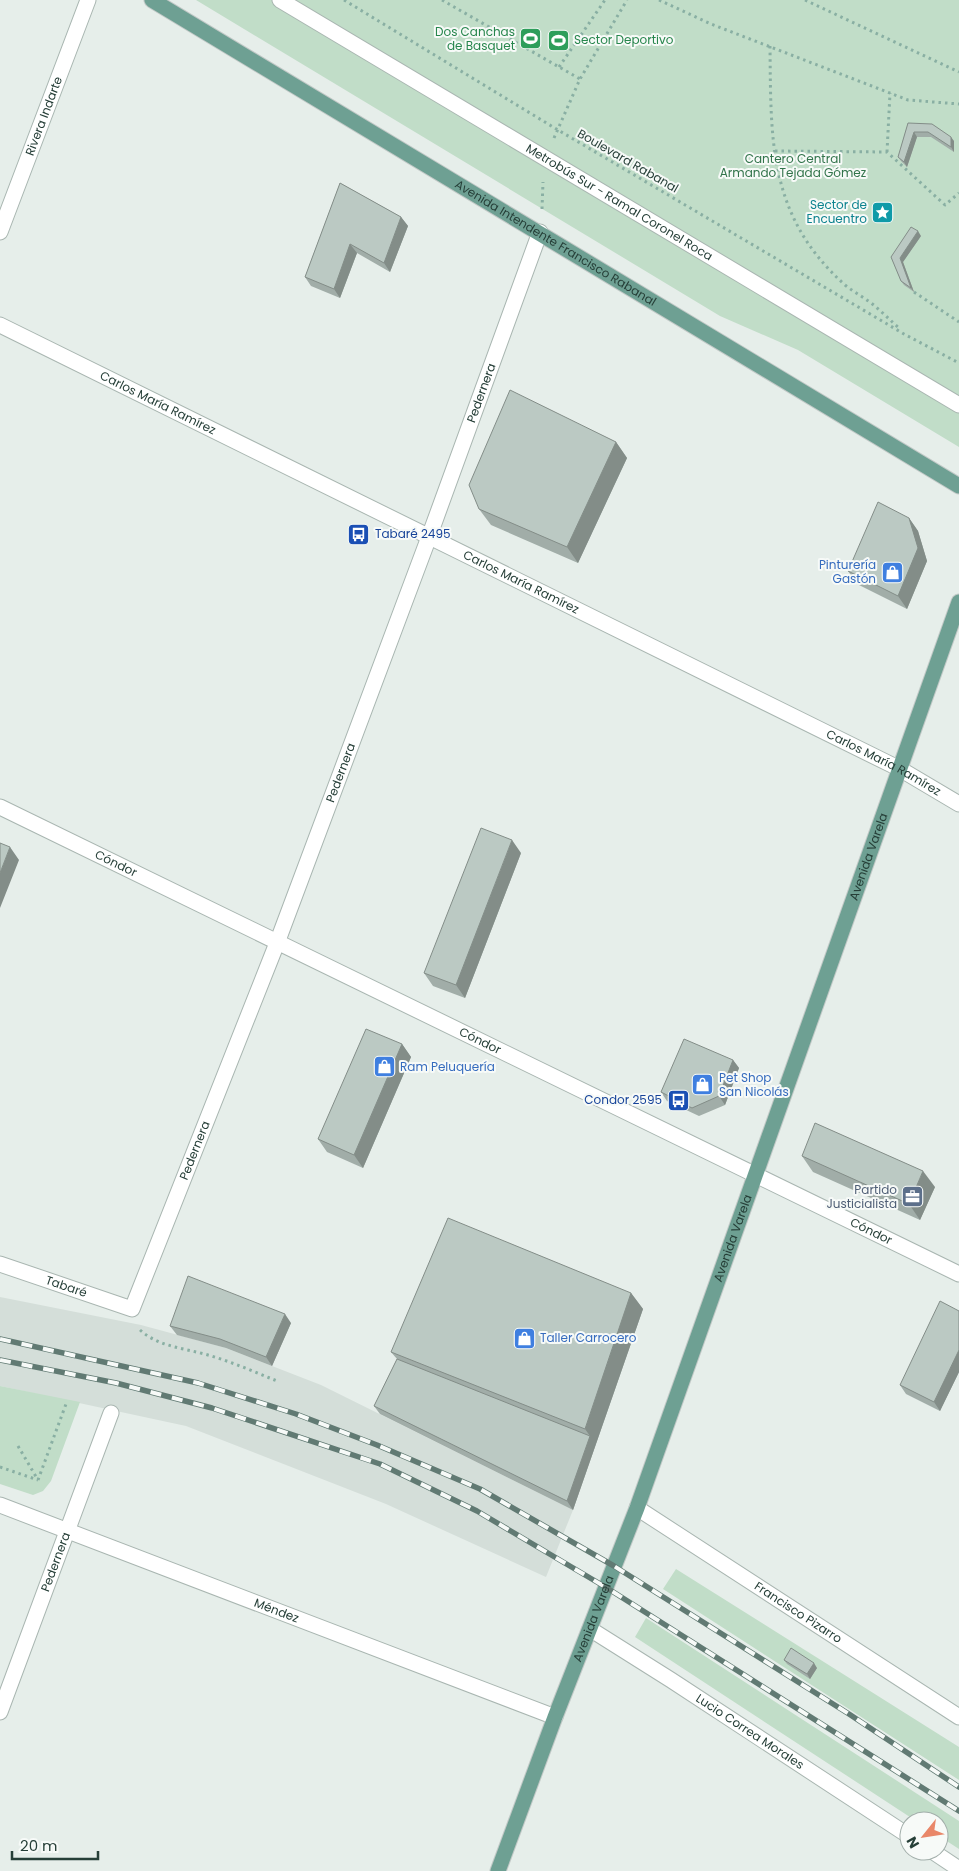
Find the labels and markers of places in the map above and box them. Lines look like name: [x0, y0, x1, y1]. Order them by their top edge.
place label: Dos Canchas de Basquet: [435, 23, 515, 54]
sports icon: Dos Canchas de Basquet: [519, 27, 543, 51]
sports icon: Sector Deportivo: [546, 28, 570, 52]
place label: Sector Deportivo: [574, 31, 674, 48]
place label: Sector de Encuentro: [807, 196, 867, 227]
place icon: Sector de Encuentro: [871, 200, 895, 224]
bus stop icon: Tabaré 2495: [347, 522, 371, 546]
place label: Tabaré 2495: [375, 525, 451, 542]
place label: Pinturería Gastón: [819, 556, 876, 587]
shop icon: Pinturería Gastón: [880, 560, 904, 584]
shop icon: Ram Peluquería: [372, 1055, 396, 1079]
place label: Ram Peluquería: [400, 1058, 495, 1075]
place label: Pet Shop San Nicolás: [719, 1069, 789, 1100]
shop icon: Pet Shop San Nicolás: [691, 1073, 715, 1097]
bus stop icon: Condor 2595: [666, 1088, 690, 1112]
place label: Condor 2595: [584, 1091, 662, 1108]
place label: Partido Justicialista: [826, 1181, 897, 1212]
office icon: Partido Justicialista: [901, 1185, 925, 1209]
shop icon: Taller Carrocero: [512, 1326, 536, 1350]
place label: Taller Carrocero: [540, 1329, 637, 1346]

